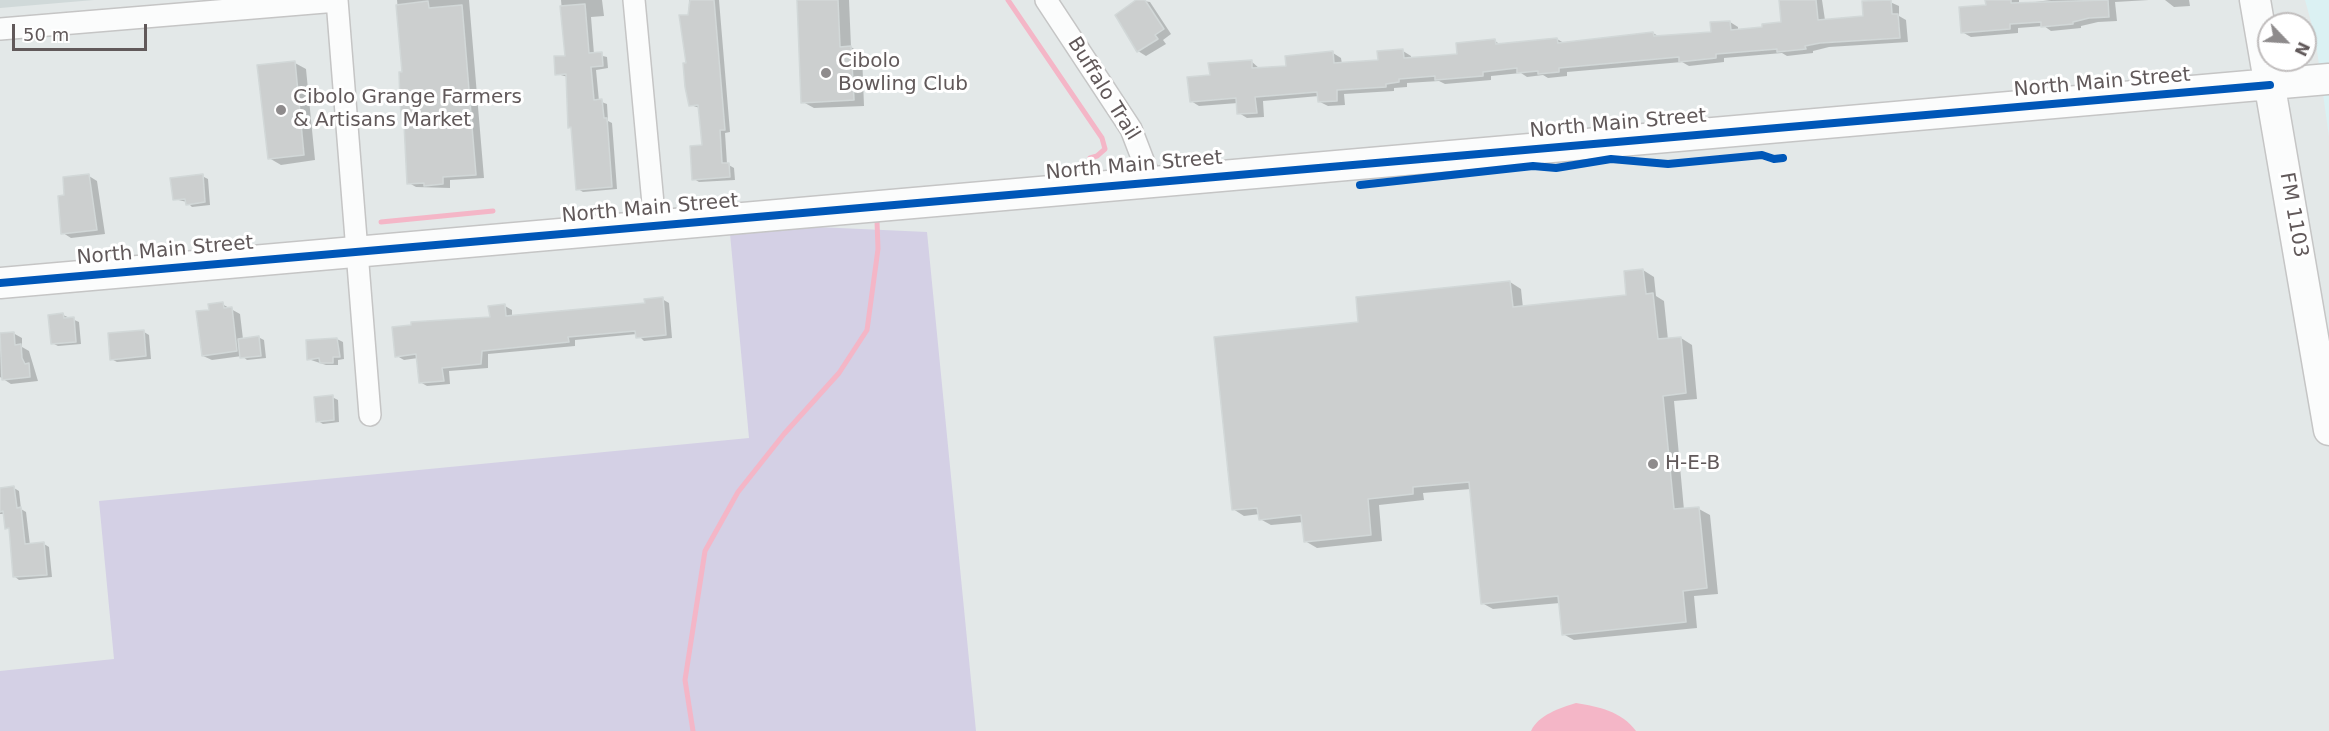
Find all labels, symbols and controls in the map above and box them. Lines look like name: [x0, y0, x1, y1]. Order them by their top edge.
scale bar: [15, 12, 150, 50]
north arrow: [2257, 12, 2317, 72]
text: 50 m: [23, 24, 69, 45]
street label: Buffalo Trail: [1062, 33, 1144, 145]
text: N: [2291, 39, 2313, 59]
place label: Cibolo Bowling Club: [838, 50, 968, 97]
street label: North Main Street: [2013, 63, 2191, 103]
marker: Cibolo Bowling Club: [819, 66, 833, 80]
place label: Cibolo Grange Farmers & Artisans Market: [293, 86, 522, 133]
marker: Cibolo Grange Farmers & Artisans Market: [274, 103, 288, 117]
street label: North Main Street: [1529, 104, 1707, 144]
street label: North Main Street: [1045, 146, 1223, 186]
street label: FM 1103: [2274, 171, 2312, 259]
street label: North Main Street: [561, 189, 739, 229]
street label: North Main Street: [76, 231, 254, 271]
place label: H-E-B: [1665, 452, 1720, 476]
marker: H-E-B: [1646, 457, 1660, 471]

